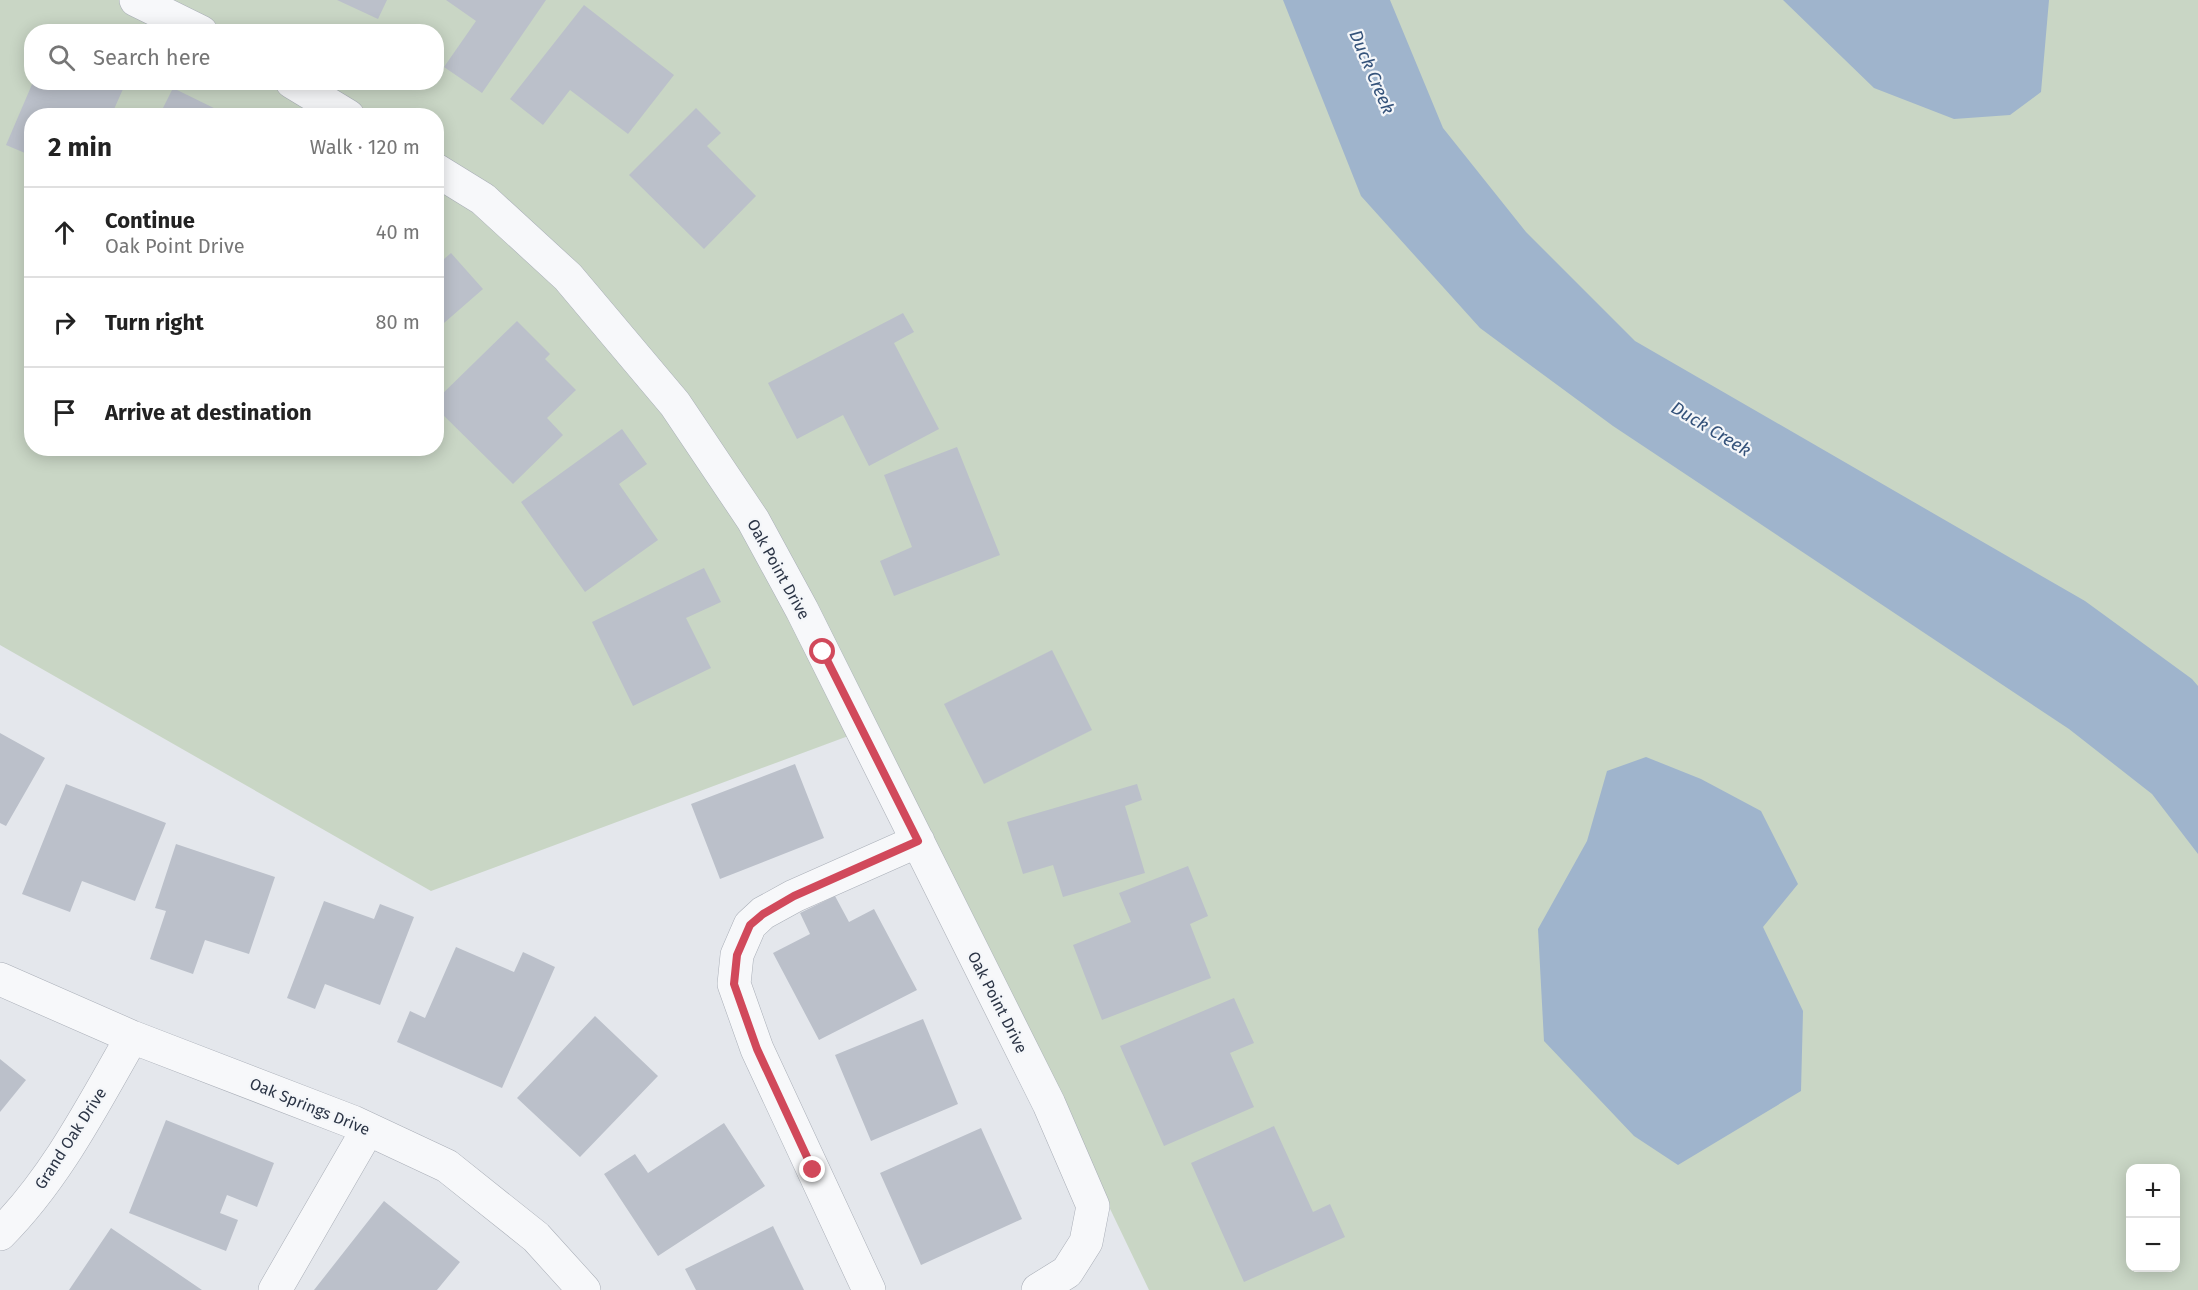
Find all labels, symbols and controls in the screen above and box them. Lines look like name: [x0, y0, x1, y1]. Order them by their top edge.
search box: [24, 24, 444, 90]
water label: Duck Creek: [1344, 27, 1400, 118]
icon: search: [45, 41, 78, 74]
text: Search here: [93, 44, 211, 71]
text: 2 min: [48, 132, 112, 163]
text: Walk · 120 m: [310, 135, 420, 159]
text: Continue: [105, 207, 195, 234]
icon: ahead: [48, 216, 81, 249]
text: 40 m: [376, 220, 420, 244]
text: Oak Point Drive: [105, 234, 245, 258]
icon: right: [48, 306, 81, 339]
text: Turn right: [105, 309, 204, 336]
text: 80 m: [375, 310, 420, 334]
icon: arrive: [48, 396, 81, 429]
water label: Duck Creek: [1667, 397, 1755, 461]
text: Arrive at destination: [105, 399, 312, 426]
street label: Oak Point Drive: [743, 516, 814, 623]
route start: [809, 638, 835, 664]
street label: Oak Point Drive: [964, 948, 1031, 1056]
street label: Oak Springs Drive: [247, 1074, 373, 1139]
street label: Grand Oak Drive: [31, 1084, 110, 1193]
route end: [799, 1156, 825, 1182]
map controls: [2126, 1164, 2180, 1272]
button: +: [2126, 1164, 2180, 1218]
button: −: [2126, 1218, 2180, 1272]

